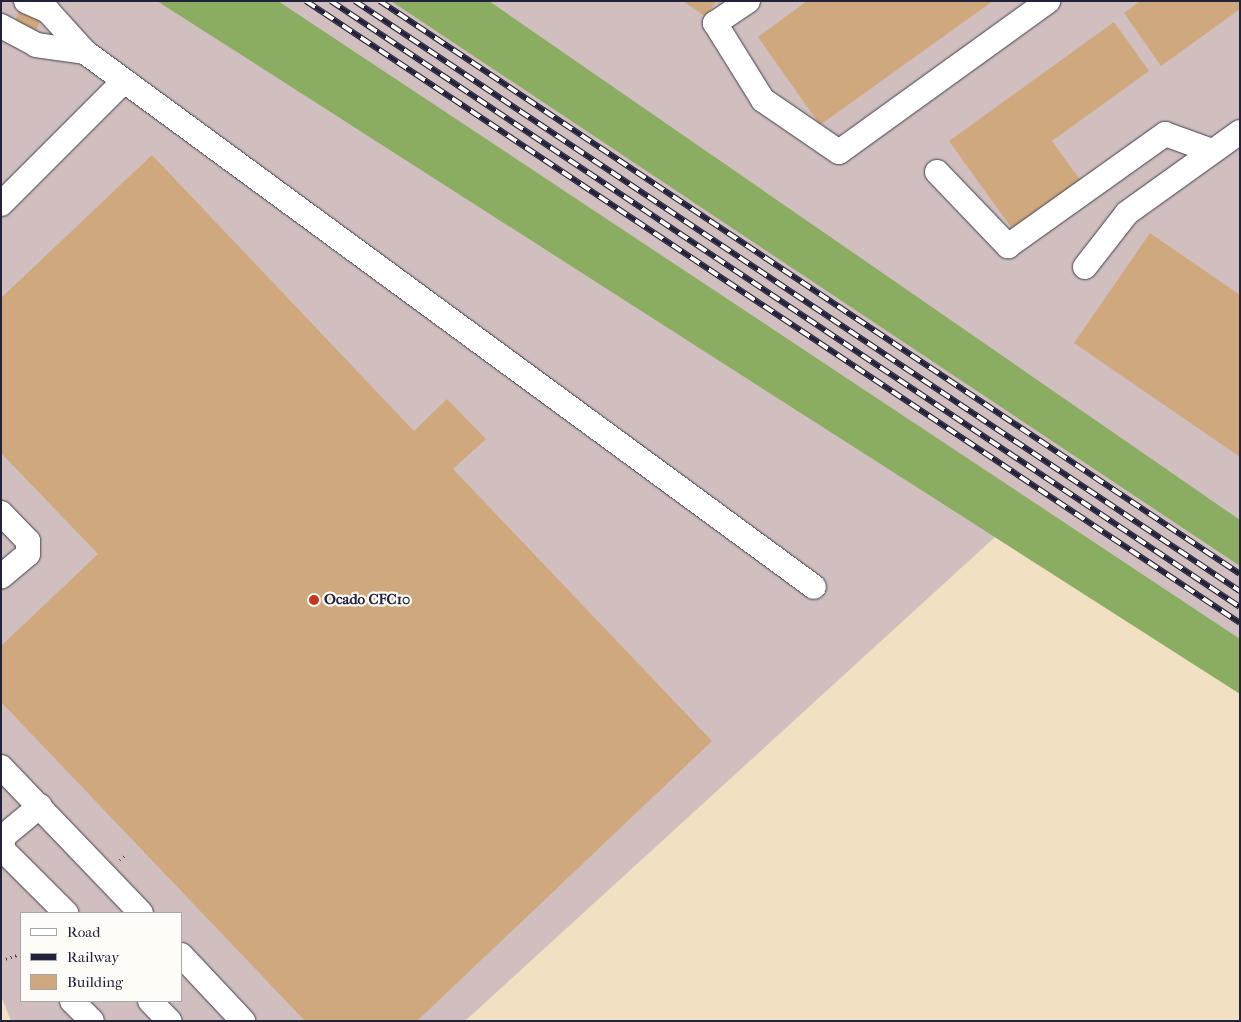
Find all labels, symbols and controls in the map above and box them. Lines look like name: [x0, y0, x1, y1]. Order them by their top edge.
place label: Ocado CFC10: [324, 591, 410, 609]
marker: Ocado CFC10: [308, 594, 320, 606]
legend: [20, 912, 182, 1002]
text: Road: [67, 923, 100, 941]
text: Railway: [67, 948, 119, 966]
text: Building: [67, 973, 123, 991]

